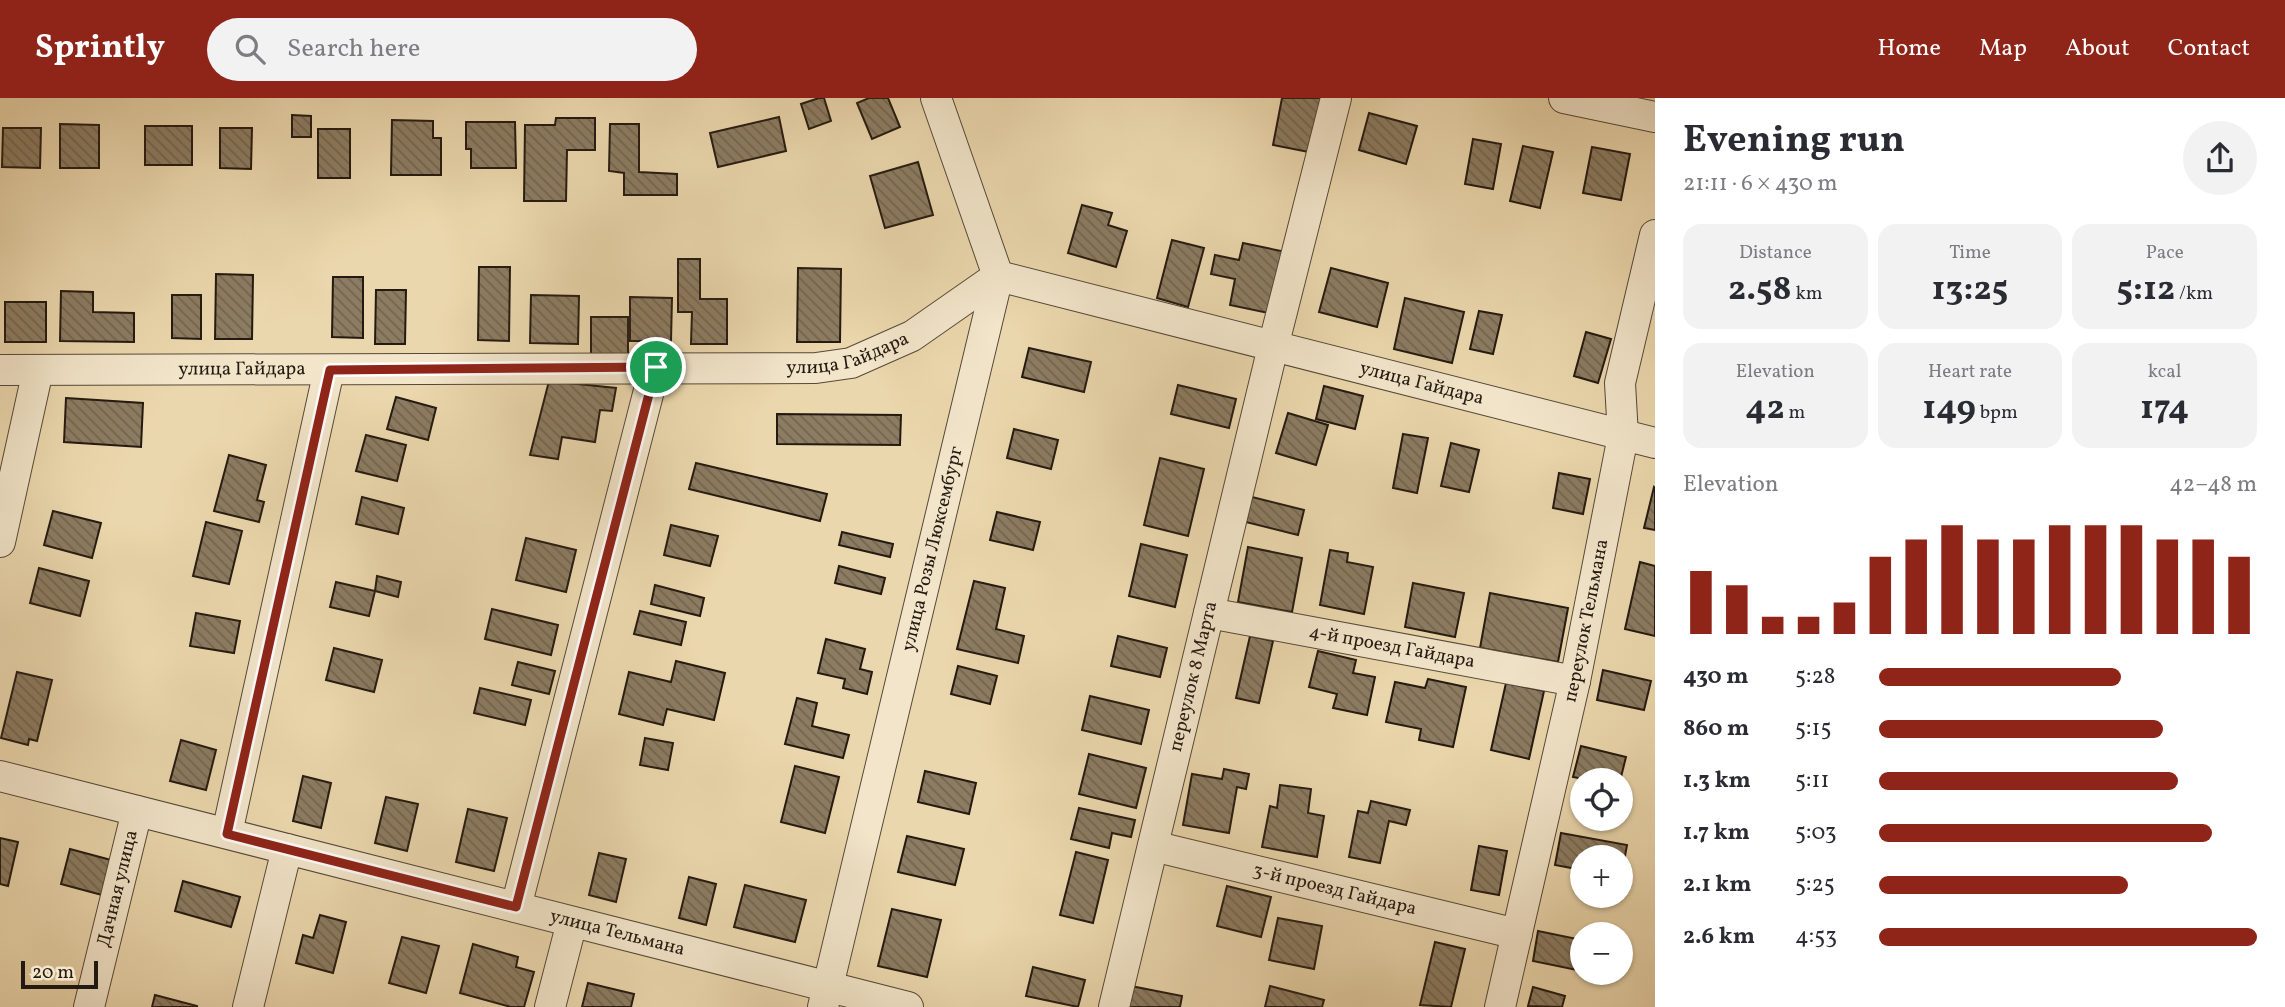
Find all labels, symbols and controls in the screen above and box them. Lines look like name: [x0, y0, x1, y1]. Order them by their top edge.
search box: [207, 18, 697, 81]
text: Sprintly: [35, 26, 165, 72]
icon: search: [231, 30, 269, 68]
text: Search here: [287, 31, 420, 67]
text: Home: [1877, 32, 1941, 66]
text: Map: [1979, 32, 2027, 66]
text: About: [2065, 32, 2130, 66]
text: Contact: [2168, 32, 2250, 66]
text: Evening run: [1683, 115, 1905, 168]
button: share: [2183, 121, 2257, 195]
text: 21:11 · 6 × 430 m: [1683, 168, 1838, 200]
text: Distance: [1739, 240, 1812, 266]
text: Time: [1949, 240, 1991, 266]
text: Pace: [2146, 240, 2184, 266]
text: 2.58: [1728, 266, 1792, 314]
text: 13:25: [1932, 266, 2008, 314]
text: 5:12: [2116, 266, 2175, 314]
text: km: [1792, 281, 1823, 307]
text: /km: [2175, 281, 2213, 307]
street label: улица Гайдара: [786, 326, 913, 381]
pin: [626, 337, 686, 397]
icon: arrive: [637, 348, 675, 386]
street label: улица Гайдара: [1357, 355, 1487, 412]
street label: улица Гайдара: [178, 356, 306, 383]
text: Elevation: [1736, 359, 1815, 385]
text: Heart rate: [1928, 359, 2012, 385]
text: kcal: [2148, 359, 2182, 385]
text: 42: [1745, 385, 1785, 433]
text: 149: [1922, 385, 1976, 433]
text: 174: [2140, 385, 2189, 433]
text: m: [1785, 400, 1805, 426]
text: bpm: [1976, 400, 2018, 426]
street label: улица Розы Люксембург: [896, 443, 970, 654]
text: Elevation: [1683, 469, 1779, 501]
text: 42–48 m: [2169, 469, 2257, 501]
street label: переулок Тельмана: [1558, 537, 1616, 705]
street label: переулок 8 Марта: [1163, 599, 1224, 754]
street label: 4-й проезд Гайдара: [1307, 619, 1477, 675]
text: 430 m: [1683, 661, 1749, 693]
text: 5:28: [1795, 661, 1836, 693]
text: 860 m: [1683, 713, 1749, 745]
text: 5:15: [1795, 713, 1831, 745]
text: 1.3 km: [1683, 765, 1751, 797]
text: 5:11: [1795, 765, 1829, 797]
map controls: [1570, 768, 1633, 985]
button: locate: [1570, 768, 1633, 831]
text: 1.7 km: [1683, 817, 1750, 849]
text: 5:03: [1795, 817, 1837, 849]
street label: Дачная улица: [91, 827, 145, 950]
button: +: [1570, 845, 1633, 908]
street label: 3-й проезд Гайдара: [1250, 858, 1419, 922]
text: 2.1 km: [1683, 869, 1752, 901]
text: 5:25: [1795, 869, 1835, 901]
street label: улица Тельмана: [547, 903, 688, 963]
text: 2.6 km: [1683, 921, 1755, 953]
text: 4:53: [1795, 921, 1837, 953]
button: −: [1570, 922, 1633, 985]
scale bar: [21, 958, 98, 990]
text: 20 m: [32, 960, 74, 986]

